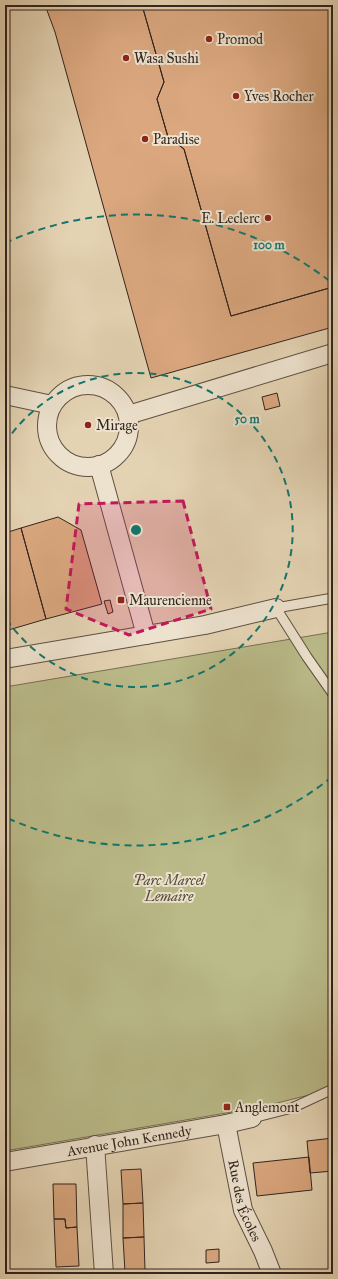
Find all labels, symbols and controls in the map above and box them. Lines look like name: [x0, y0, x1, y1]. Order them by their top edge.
place label: Promod: [217, 31, 263, 48]
marker: Promod: [204, 34, 214, 44]
place label: Wasa Sushi: [134, 50, 199, 67]
marker: Wasa Sushi: [121, 53, 131, 63]
place label: Yves Rocher: [244, 88, 315, 105]
marker: Yves Rocher: [231, 91, 241, 101]
place label: Paradise: [153, 131, 200, 148]
marker: Paradise: [140, 134, 150, 144]
place label: E. Leclerc: [201, 210, 260, 227]
marker: E. Leclerc: [263, 213, 273, 223]
text: 100 m: [253, 238, 286, 252]
text: 50 m: [234, 412, 261, 426]
place label: Mirage: [96, 417, 138, 434]
marker: Mirage: [83, 420, 93, 430]
centre of rings: [129, 523, 143, 537]
place label: Maurencienne: [129, 592, 212, 609]
marker: Maurencienne: [116, 595, 126, 605]
park label: Parc Marcel Lemaire: [133, 872, 206, 905]
place label: Anglemont: [234, 1099, 299, 1116]
marker: Anglemont: [222, 1102, 232, 1112]
street label: Avenue John Kennedy: [65, 1122, 193, 1160]
street label: Rue des Écoles: [225, 1158, 265, 1244]

